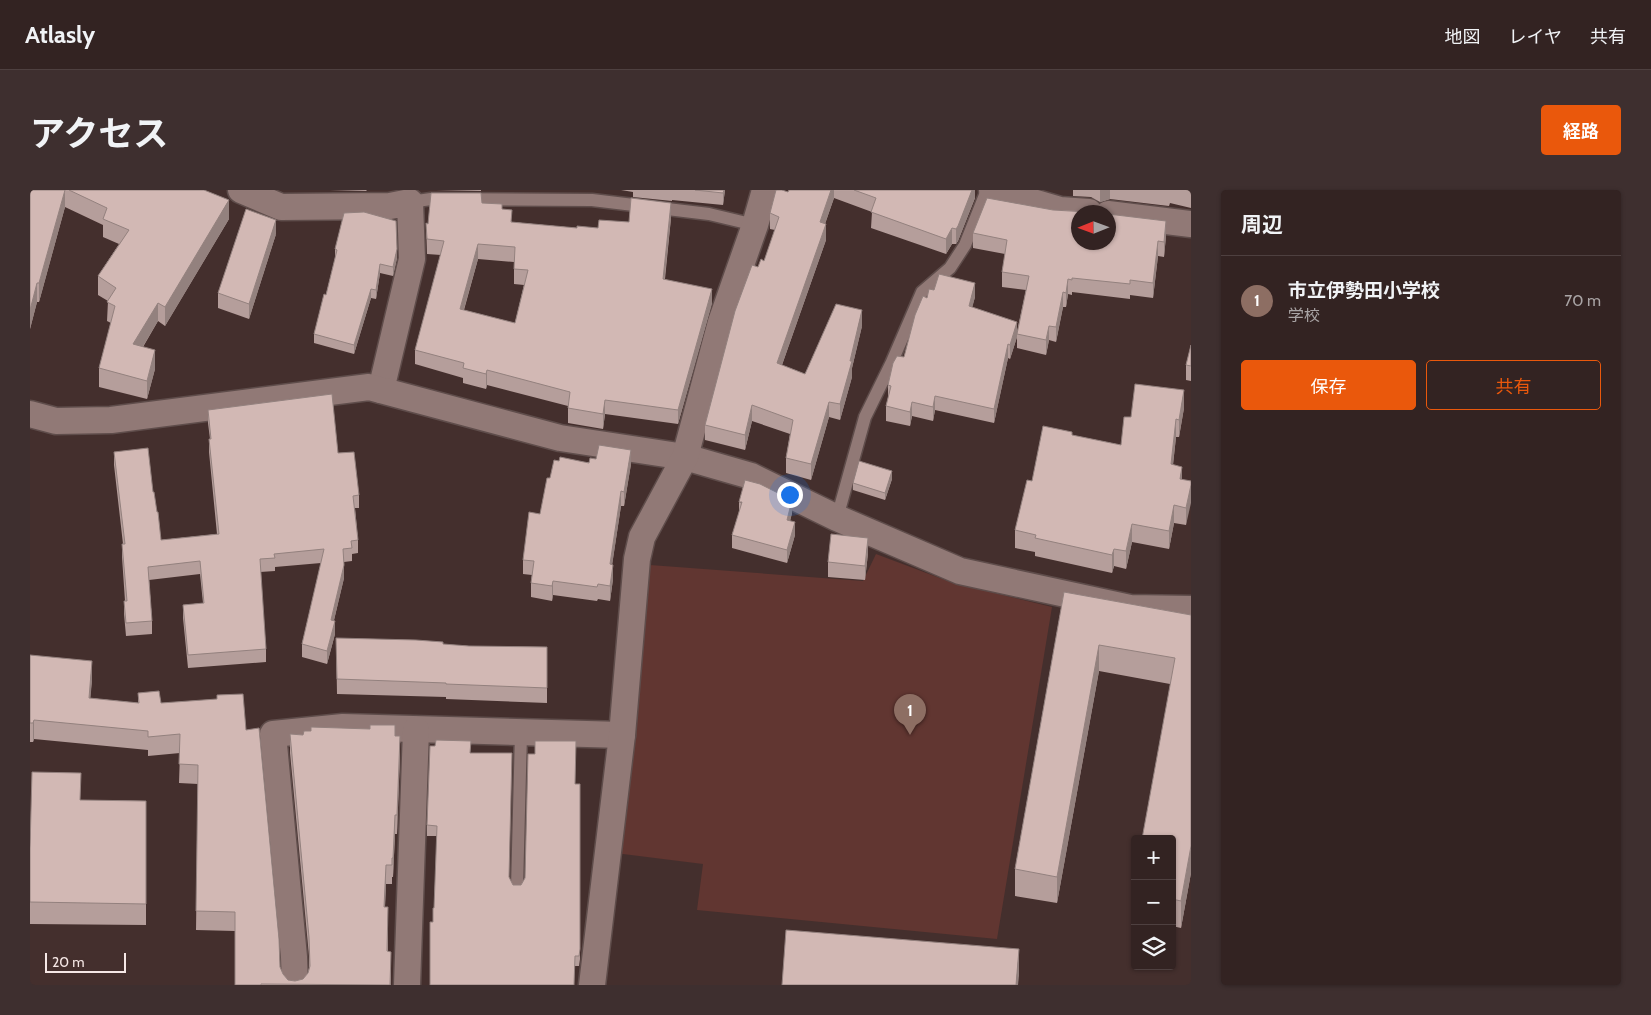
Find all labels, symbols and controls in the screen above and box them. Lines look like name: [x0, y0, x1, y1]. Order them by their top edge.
text: Atlasly: [25, 20, 95, 49]
text: 地図: [1445, 26, 1481, 48]
text: レイヤ: [1509, 26, 1562, 48]
text: 共有: [1590, 26, 1626, 48]
button: 経路: [1541, 105, 1621, 155]
text: アクセス: [30, 112, 168, 155]
north arrow: [1071, 205, 1116, 250]
text: 周辺: [1241, 212, 1283, 237]
text: 市立伊勢田小学校: [1288, 279, 1440, 302]
text: 1: [1254, 291, 1260, 310]
text: 70 m: [1564, 291, 1601, 310]
text: 学校: [1288, 306, 1320, 325]
button: 保存: [1241, 360, 1416, 410]
button: 共有: [1426, 360, 1601, 410]
your location: [777, 482, 803, 508]
pin: 1: [894, 694, 926, 735]
map controls: [1131, 835, 1176, 970]
button: +: [1131, 835, 1176, 880]
button: −: [1131, 880, 1176, 925]
button: layers: [1131, 925, 1176, 970]
scale bar: [45, 950, 126, 973]
text: 20 m: [52, 953, 85, 971]

